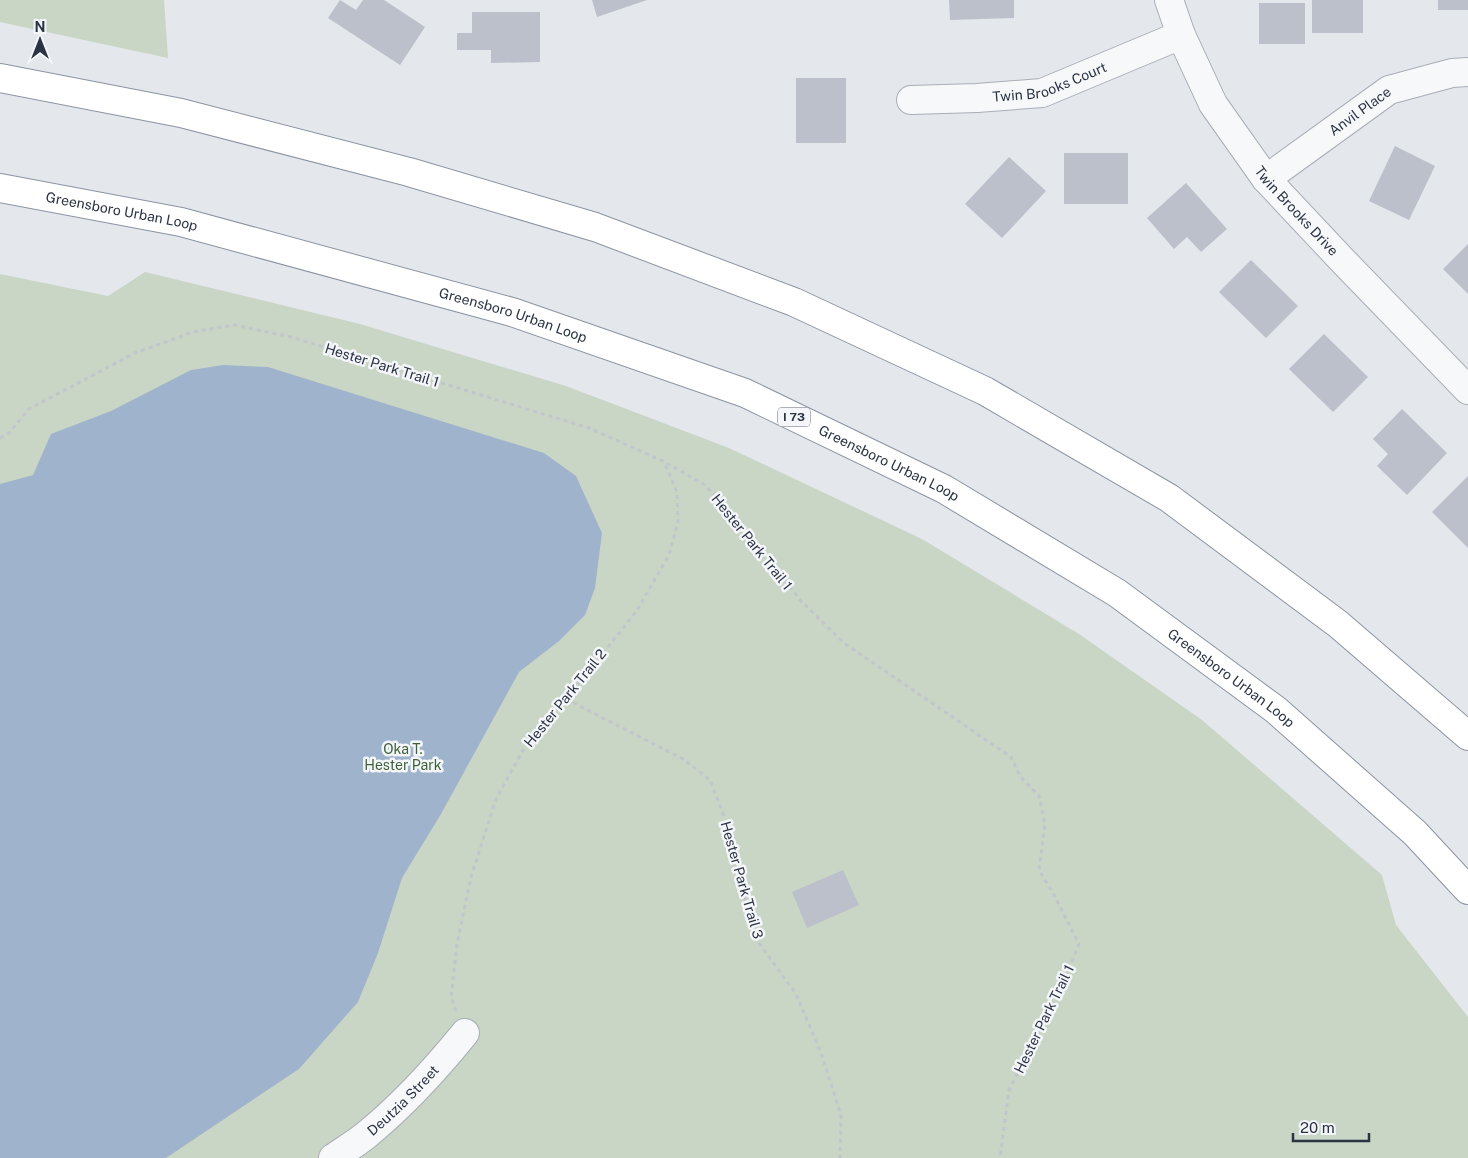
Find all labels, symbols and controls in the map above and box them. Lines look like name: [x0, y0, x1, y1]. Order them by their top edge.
north arrow: [15, 15, 65, 65]
text: N: [35, 19, 45, 35]
street label: Twin Brooks Court: [992, 59, 1109, 105]
street label: Anvil Place: [1326, 83, 1394, 139]
street label: Twin Brooks Drive: [1251, 163, 1342, 259]
street label: Greensboro Urban Loop: [45, 189, 199, 234]
street label: Greensboro Urban Loop: [437, 285, 589, 345]
street label: Hester Park Trail 1: [323, 340, 441, 390]
road number: I 73: [778, 408, 810, 427]
street label: Greensboro Urban Loop: [816, 422, 962, 504]
street label: Hester Park Trail 1: [709, 491, 795, 593]
street label: Greensboro Urban Loop: [1165, 625, 1298, 731]
street label: Hester Park Trail 2: [521, 646, 609, 750]
park label: Oka T. Hester Park: [364, 741, 442, 773]
street label: Hester Park Trail 3: [718, 819, 766, 941]
street label: Hester Park Trail 1: [1011, 962, 1077, 1076]
street label: Deutzia Street: [364, 1062, 442, 1139]
scale bar: [1293, 1110, 1369, 1142]
text: 20 m: [1300, 1119, 1335, 1136]

